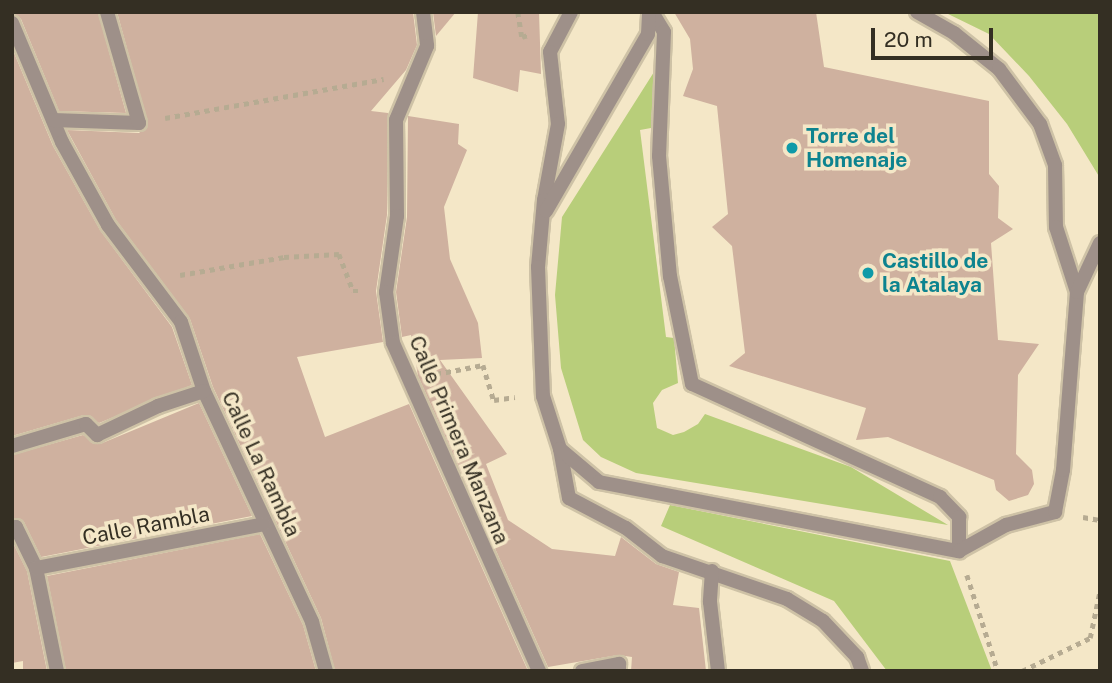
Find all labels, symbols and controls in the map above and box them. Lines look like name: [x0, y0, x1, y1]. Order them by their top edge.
scale bar: [874, 14, 996, 58]
text: 20 m: [884, 27, 933, 52]
place label: Torre del Homenaje: [806, 123, 907, 173]
marker: Torre del Homenaje: [784, 140, 800, 156]
place label: Castillo de la Atalaya: [882, 248, 989, 298]
marker: Castillo de la Atalaya: [860, 265, 876, 281]
street label: Calle Primera Manzana: [404, 332, 514, 548]
street label: Calle La Rambla: [216, 387, 306, 541]
street label: Calle Rambla: [80, 501, 212, 551]

